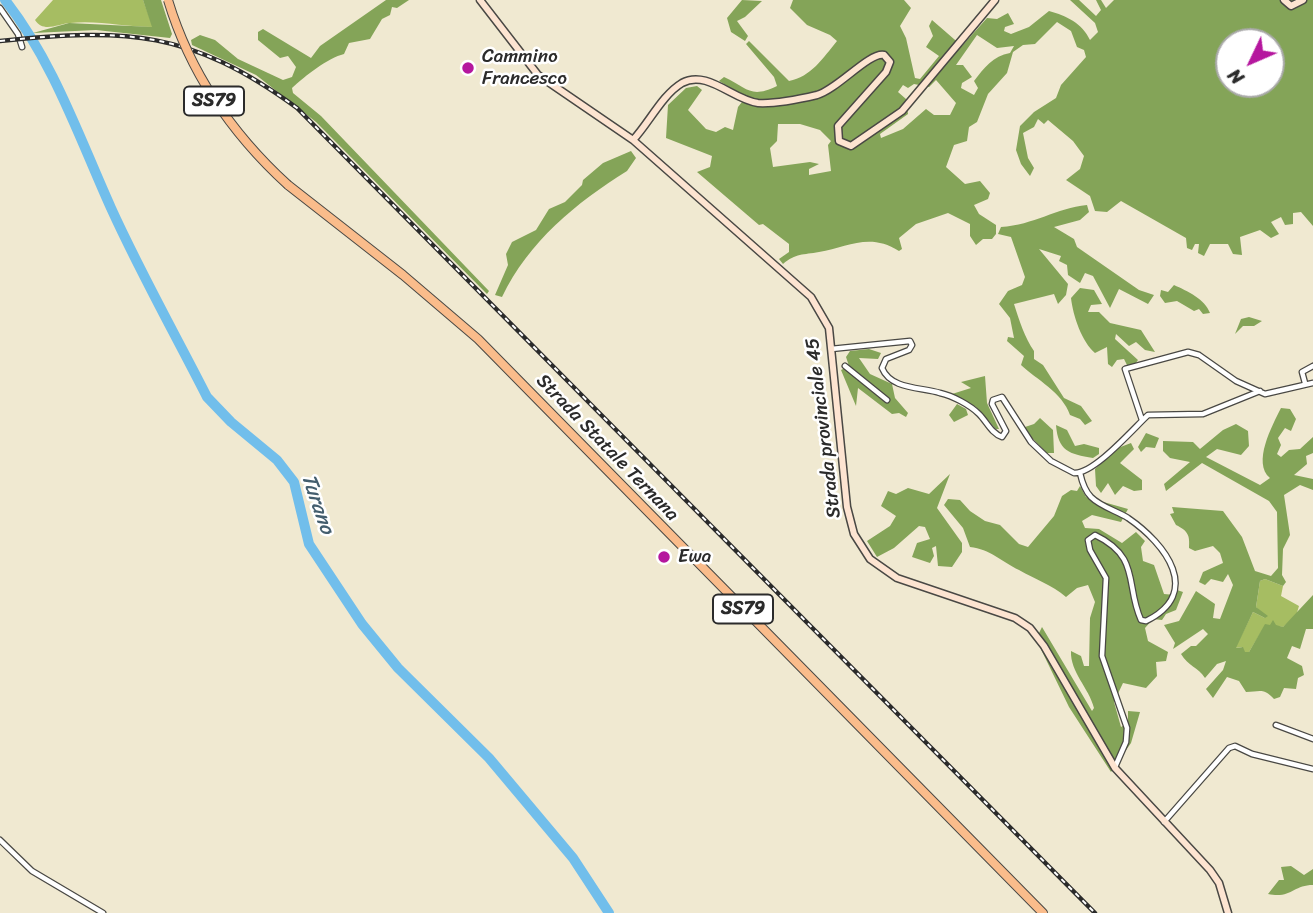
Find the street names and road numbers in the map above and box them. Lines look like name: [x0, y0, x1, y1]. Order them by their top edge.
road number: SS79: [184, 86, 244, 116]
street label: Strada provinciale 45: [802, 336, 846, 520]
street label: Strada Statale Ternana: [531, 370, 683, 526]
road number: SS79: [713, 594, 773, 624]

